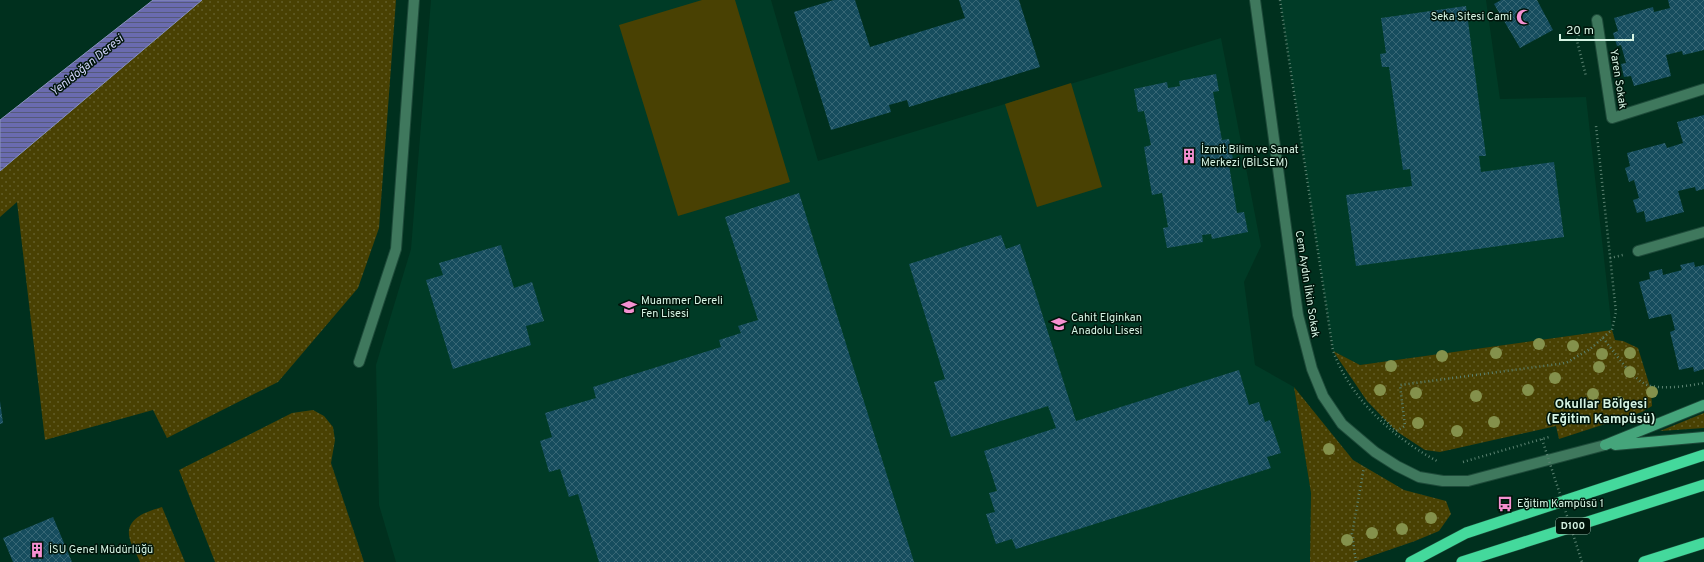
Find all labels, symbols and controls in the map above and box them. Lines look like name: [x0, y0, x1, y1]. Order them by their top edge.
mosque icon: Seka Sitesi Cami: [1515, 8, 1533, 26]
place label: Seka Sitesi Cami: [1431, 10, 1512, 24]
scale bar: [1560, 16, 1633, 42]
text: 20 m: [1566, 23, 1594, 39]
water label: Yenidoğan Deresi: [47, 31, 128, 100]
street label: Yaren Sokak: [1606, 48, 1630, 110]
place label: İzmit Bilim ve Sanat Merkezi (BİLSEM): [1201, 142, 1299, 170]
building icon: İzmit Bilim ve Sanat Merkezi (BİLSEM): [1180, 147, 1198, 165]
street label: Cem Aydın İlkin Sokak: [1292, 229, 1323, 339]
place label: Muammer Dereli Fen Lisesi: [641, 294, 723, 321]
school or university icon: Muammer Dereli Fen Lisesi: [620, 298, 638, 316]
place label: Cahit Elginkan Anadolu Lisesi: [1071, 311, 1142, 338]
school or university icon: Cahit Elginkan Anadolu Lisesi: [1050, 315, 1068, 333]
district label: Okullar Bölgesi (Eğitim Kampüsü): [1547, 397, 1655, 428]
bus stop icon: Eğitim Kampüsü 1: [1496, 495, 1514, 513]
place label: Eğitim Kampüsü 1: [1517, 497, 1604, 511]
road number: D100: [1556, 518, 1590, 534]
building icon: İSU Genel Müdürlüğü: [28, 541, 46, 559]
place label: İSU Genel Müdürlüğü: [49, 542, 153, 557]

